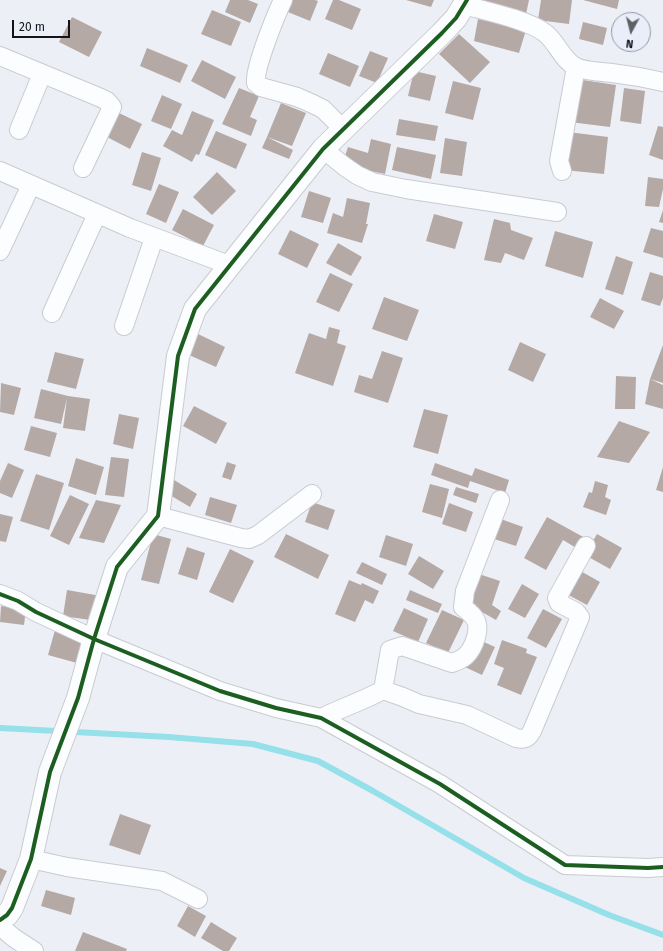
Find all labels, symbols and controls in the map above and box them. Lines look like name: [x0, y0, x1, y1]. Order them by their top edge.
scale bar: [14, 12, 72, 38]
north arrow: [611, 12, 651, 52]
text: 20 m: [19, 20, 45, 34]
text: N: [625, 37, 634, 50]

